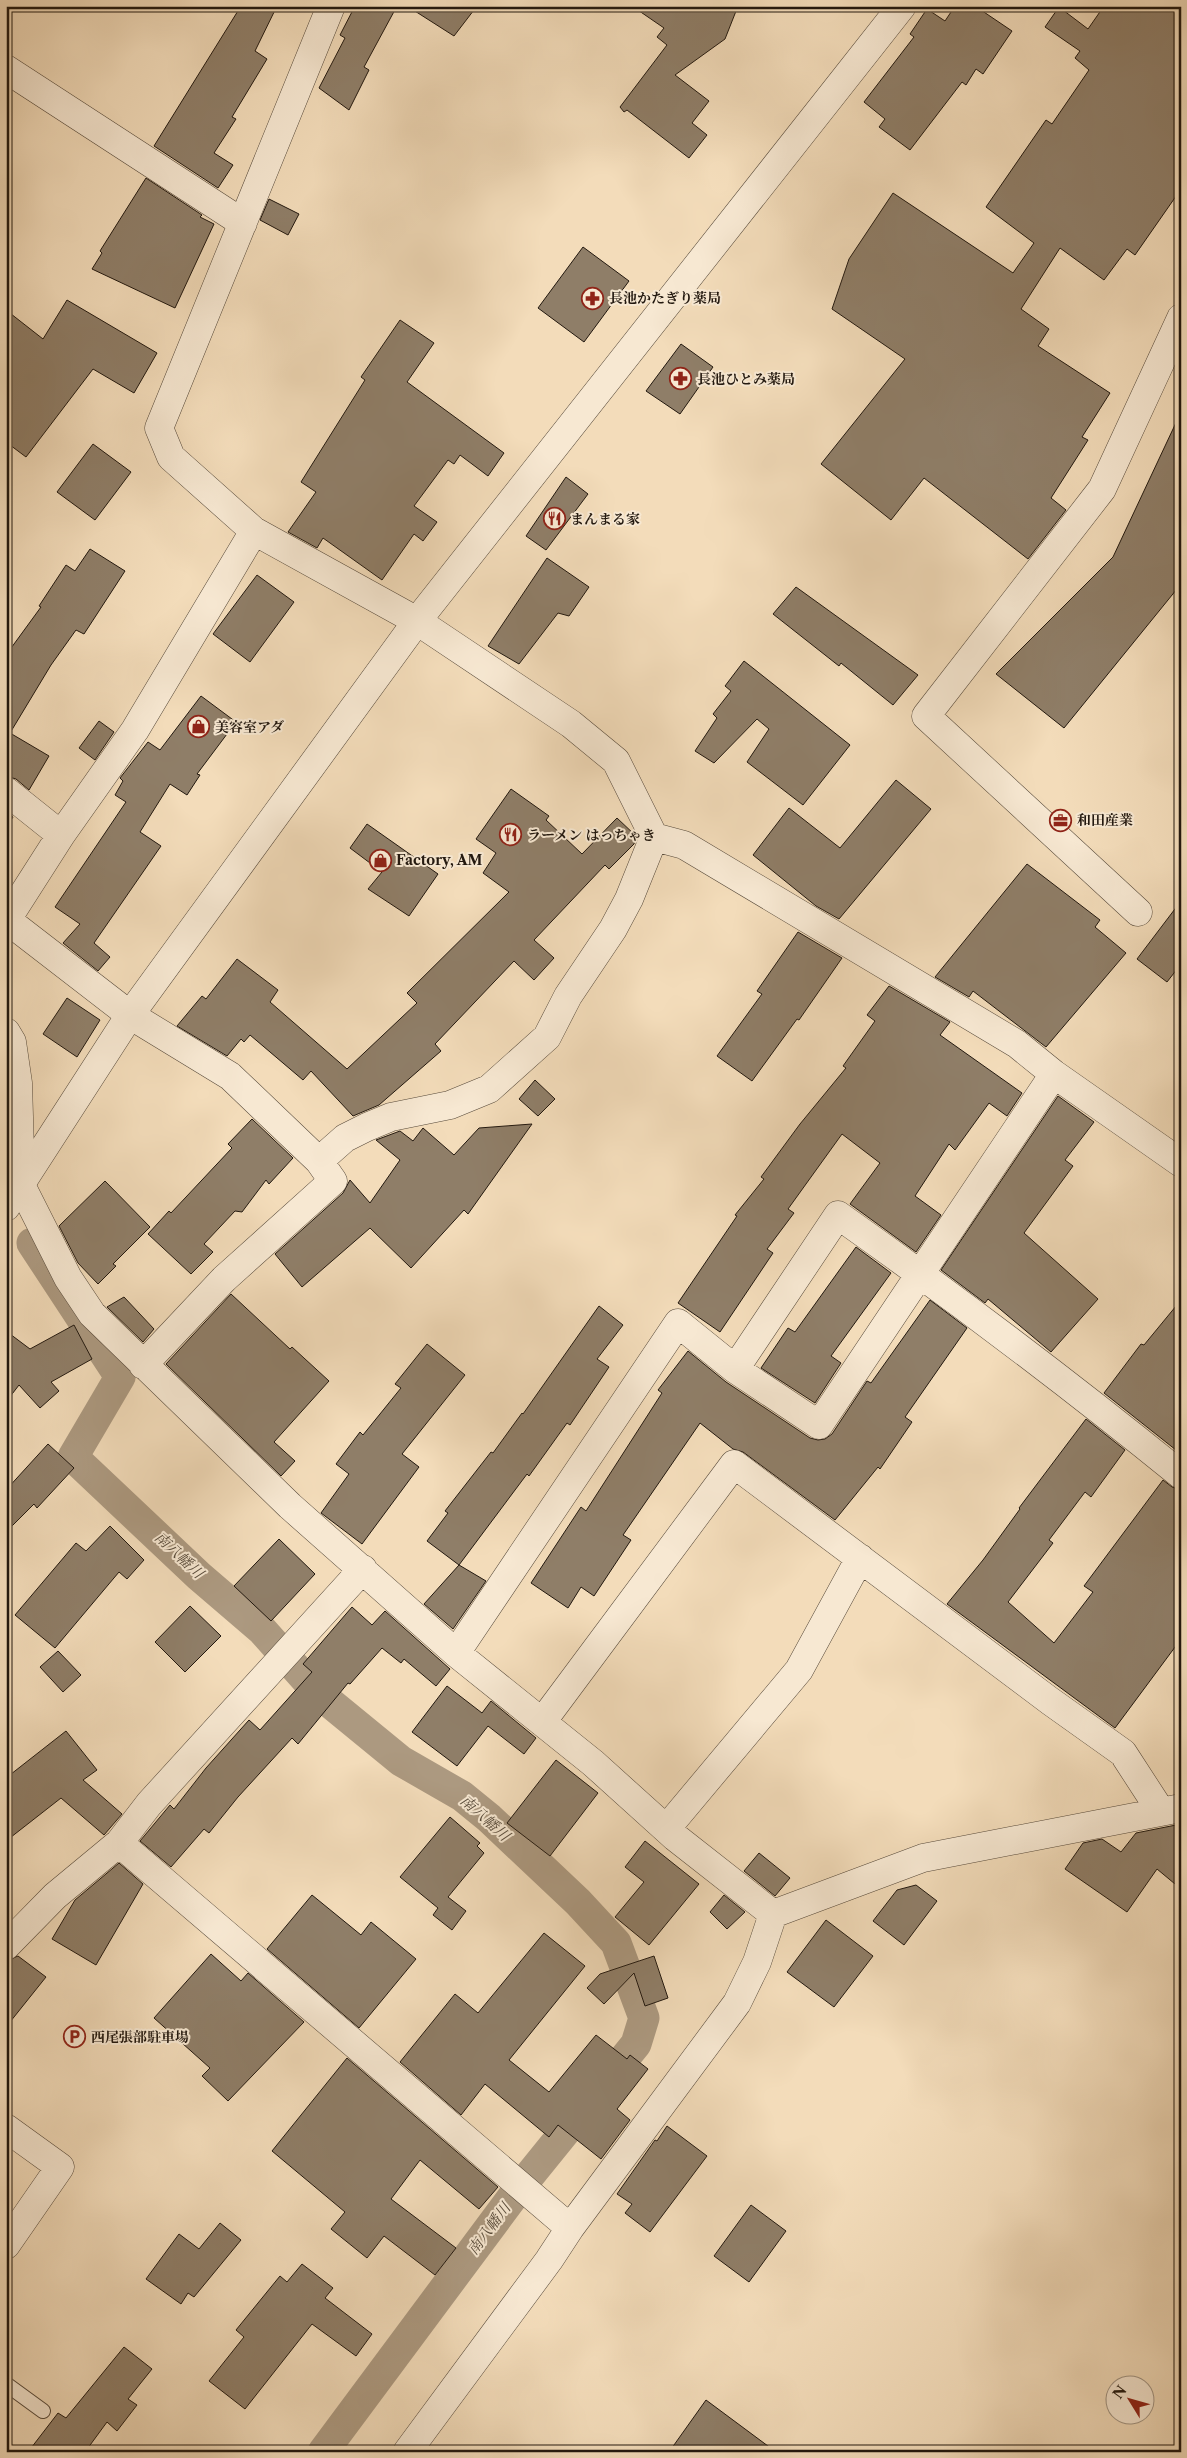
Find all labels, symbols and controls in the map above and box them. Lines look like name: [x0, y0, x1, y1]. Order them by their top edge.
pharmacy icon: 長池かたぎり薬局: [581, 286, 605, 310]
place label: 長池かたぎり薬局: [609, 289, 721, 307]
pharmacy icon: 長池ひとみ薬局: [669, 367, 693, 391]
place label: 長池ひとみ薬局: [697, 370, 795, 388]
restaurant icon: まんまる家: [542, 507, 566, 531]
place label: まんまる家: [570, 510, 640, 528]
shop icon: 美容室アダ: [187, 715, 211, 739]
place label: 美容室アダ: [215, 718, 284, 736]
office icon: 和田産業: [1049, 808, 1073, 832]
place label: 和田産業: [1077, 811, 1133, 829]
restaurant icon: ラーメン はっちゃき: [499, 823, 523, 847]
place label: ラーメン はっちゃき: [527, 826, 656, 844]
shop icon: Factory, AM: [368, 848, 392, 872]
place label: Factory, AM: [396, 851, 483, 869]
water label: 南八幡川: [151, 1527, 209, 1583]
water label: 南八幡川: [457, 1790, 515, 1846]
parking icon: 西尾張部駐車場: [63, 2025, 87, 2049]
place label: 西尾張部駐車場: [91, 2028, 189, 2046]
water label: 南八幡川: [463, 2197, 515, 2258]
north arrow: [1104, 2376, 1154, 2426]
text: N: [1109, 2382, 1130, 2402]

